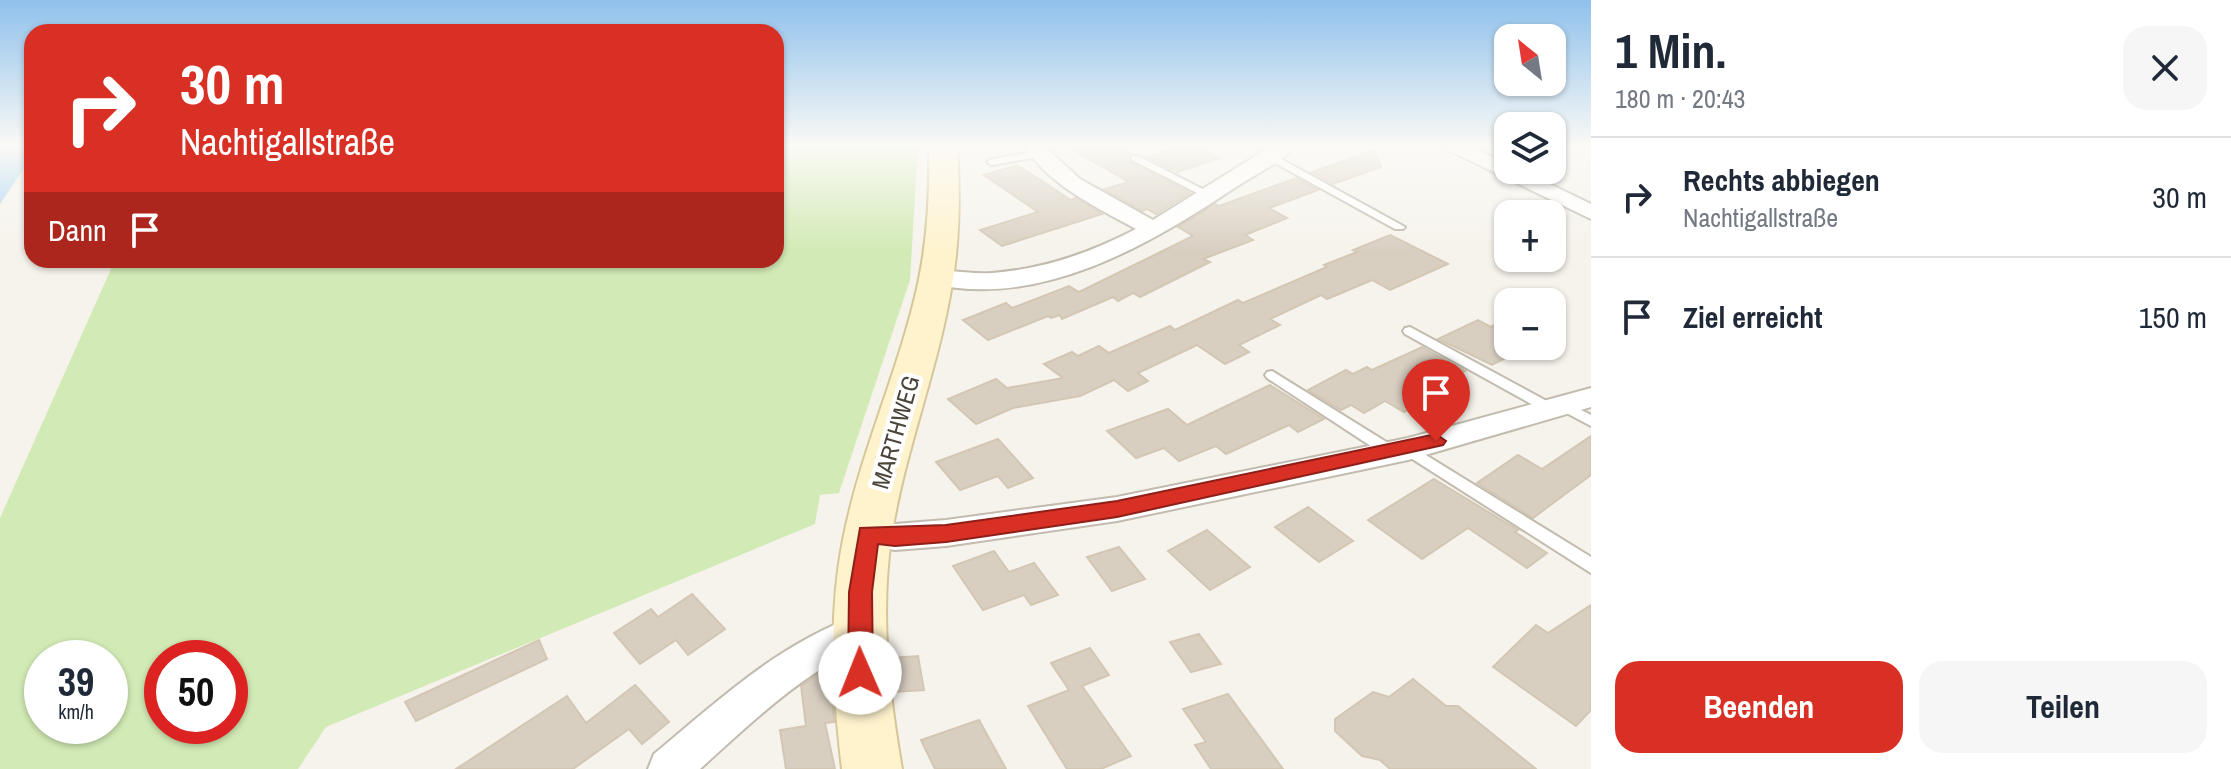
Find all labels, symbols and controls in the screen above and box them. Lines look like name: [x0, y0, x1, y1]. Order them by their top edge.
text: 1 Min.: [1615, 18, 1727, 83]
north arrow: [1494, 24, 1566, 96]
map controls: [1494, 24, 1566, 360]
button: close: [2123, 26, 2207, 110]
text: 30 m: [180, 46, 285, 121]
icon: right: [48, 56, 152, 160]
text: 180 m · 20:43: [1615, 81, 1745, 116]
button: layers: [1494, 112, 1566, 184]
text: Nachtigallstraße: [180, 118, 395, 166]
text: Rechts abbiegen: [1683, 160, 1880, 200]
icon: right: [1615, 175, 1659, 219]
text: 30 m: [2152, 177, 2207, 217]
button: +: [1494, 200, 1566, 272]
text: Nachtigallstraße: [1683, 200, 1838, 235]
icon: arrive: [123, 208, 167, 252]
text: Dann: [48, 210, 107, 250]
button: −: [1494, 288, 1566, 360]
icon: arrive: [1615, 295, 1659, 339]
text: Ziel erreicht: [1683, 297, 1822, 337]
text: 150 m: [2139, 297, 2207, 337]
pin: [1402, 359, 1470, 441]
icon: arrive: [1414, 371, 1458, 415]
street label: MARTHWEG: [864, 372, 926, 492]
position arrow: [818, 631, 902, 715]
speed limit sign: 50: [144, 640, 248, 744]
text: 39: [58, 655, 94, 708]
button: Beenden: [1615, 661, 1903, 753]
button: Teilen: [1919, 661, 2207, 753]
text: km/h: [58, 698, 94, 725]

